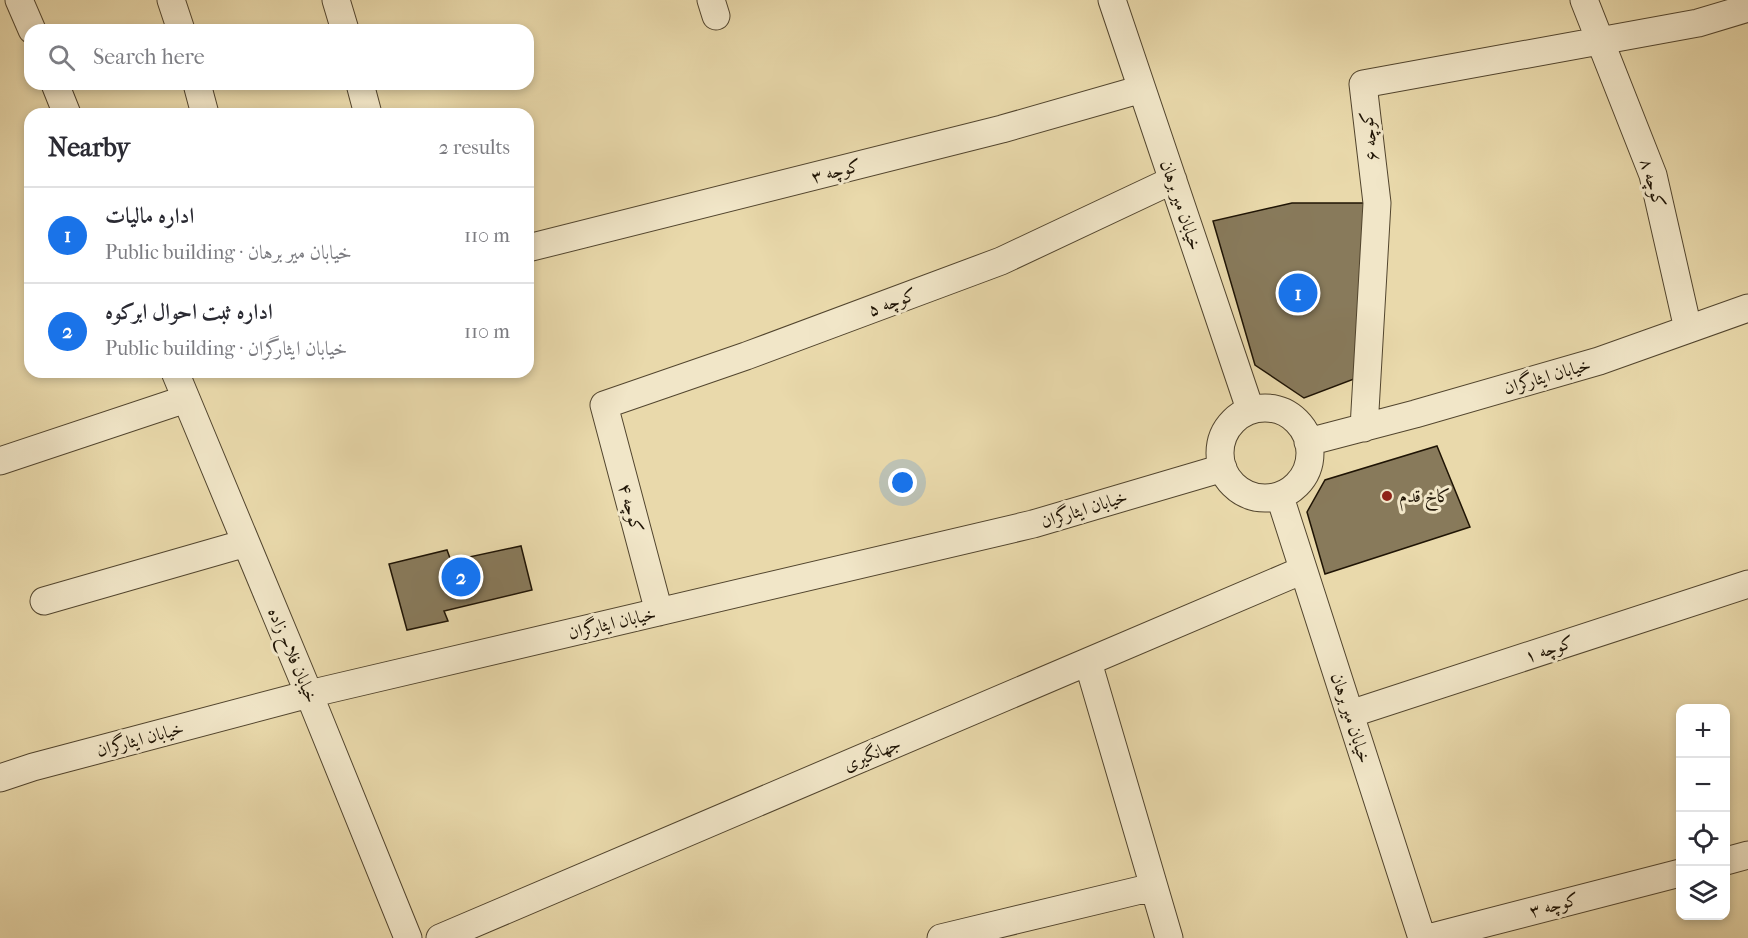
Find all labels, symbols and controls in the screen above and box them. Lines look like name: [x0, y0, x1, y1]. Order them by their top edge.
search box: [24, 24, 534, 90]
icon: search: [45, 41, 78, 74]
text: Search here: [93, 44, 205, 70]
street label: کوچه ۶: [1356, 110, 1385, 162]
text: Nearby: [48, 132, 130, 163]
text: 2 results: [439, 136, 510, 159]
street label: کوچه ۳: [809, 155, 864, 190]
street label: کوچه ۸: [1634, 156, 1670, 211]
street label: خیابان میر برهان: [1155, 157, 1206, 253]
text: اداره مالیات: [105, 203, 194, 229]
text: 1: [64, 224, 71, 247]
text: 110 m: [464, 224, 510, 247]
text: Public building · خیابان میر برهان: [105, 241, 352, 264]
pin: 1: [1278, 270, 1318, 316]
street label: کوچه ۵: [865, 284, 920, 323]
text: اداره ثبت احوال ابرکوه: [105, 299, 273, 325]
text: 2: [62, 320, 73, 343]
text: 110 m: [464, 320, 510, 343]
text: Public building · خیابان ایثارگران: [105, 337, 347, 360]
street label: خیابان ایثارگران: [1501, 352, 1593, 400]
your location: [888, 468, 917, 497]
street label: کوچه ۴: [612, 481, 647, 536]
street label: خیابان ایثارگران: [1038, 484, 1130, 534]
place label: کاخ قدم: [1399, 486, 1451, 512]
marker: کاخ قدم: [1380, 489, 1394, 503]
pin: 2: [442, 554, 480, 600]
street label: خیابان ایثارگران: [566, 601, 658, 645]
street label: خیابان فلاح زاده: [258, 604, 322, 708]
street label: کوچه ۱: [1522, 632, 1577, 669]
street label: خیابان میر برهان: [1326, 670, 1375, 766]
map controls: [1676, 704, 1730, 920]
button: +: [1676, 704, 1730, 758]
street label: خیابان ایثارگران: [94, 716, 186, 762]
street label: جهانگیری: [839, 731, 904, 776]
button: −: [1676, 758, 1730, 812]
button: locate: [1676, 812, 1730, 866]
button: layers: [1676, 866, 1730, 920]
street label: کوچه ۳: [1527, 889, 1582, 924]

